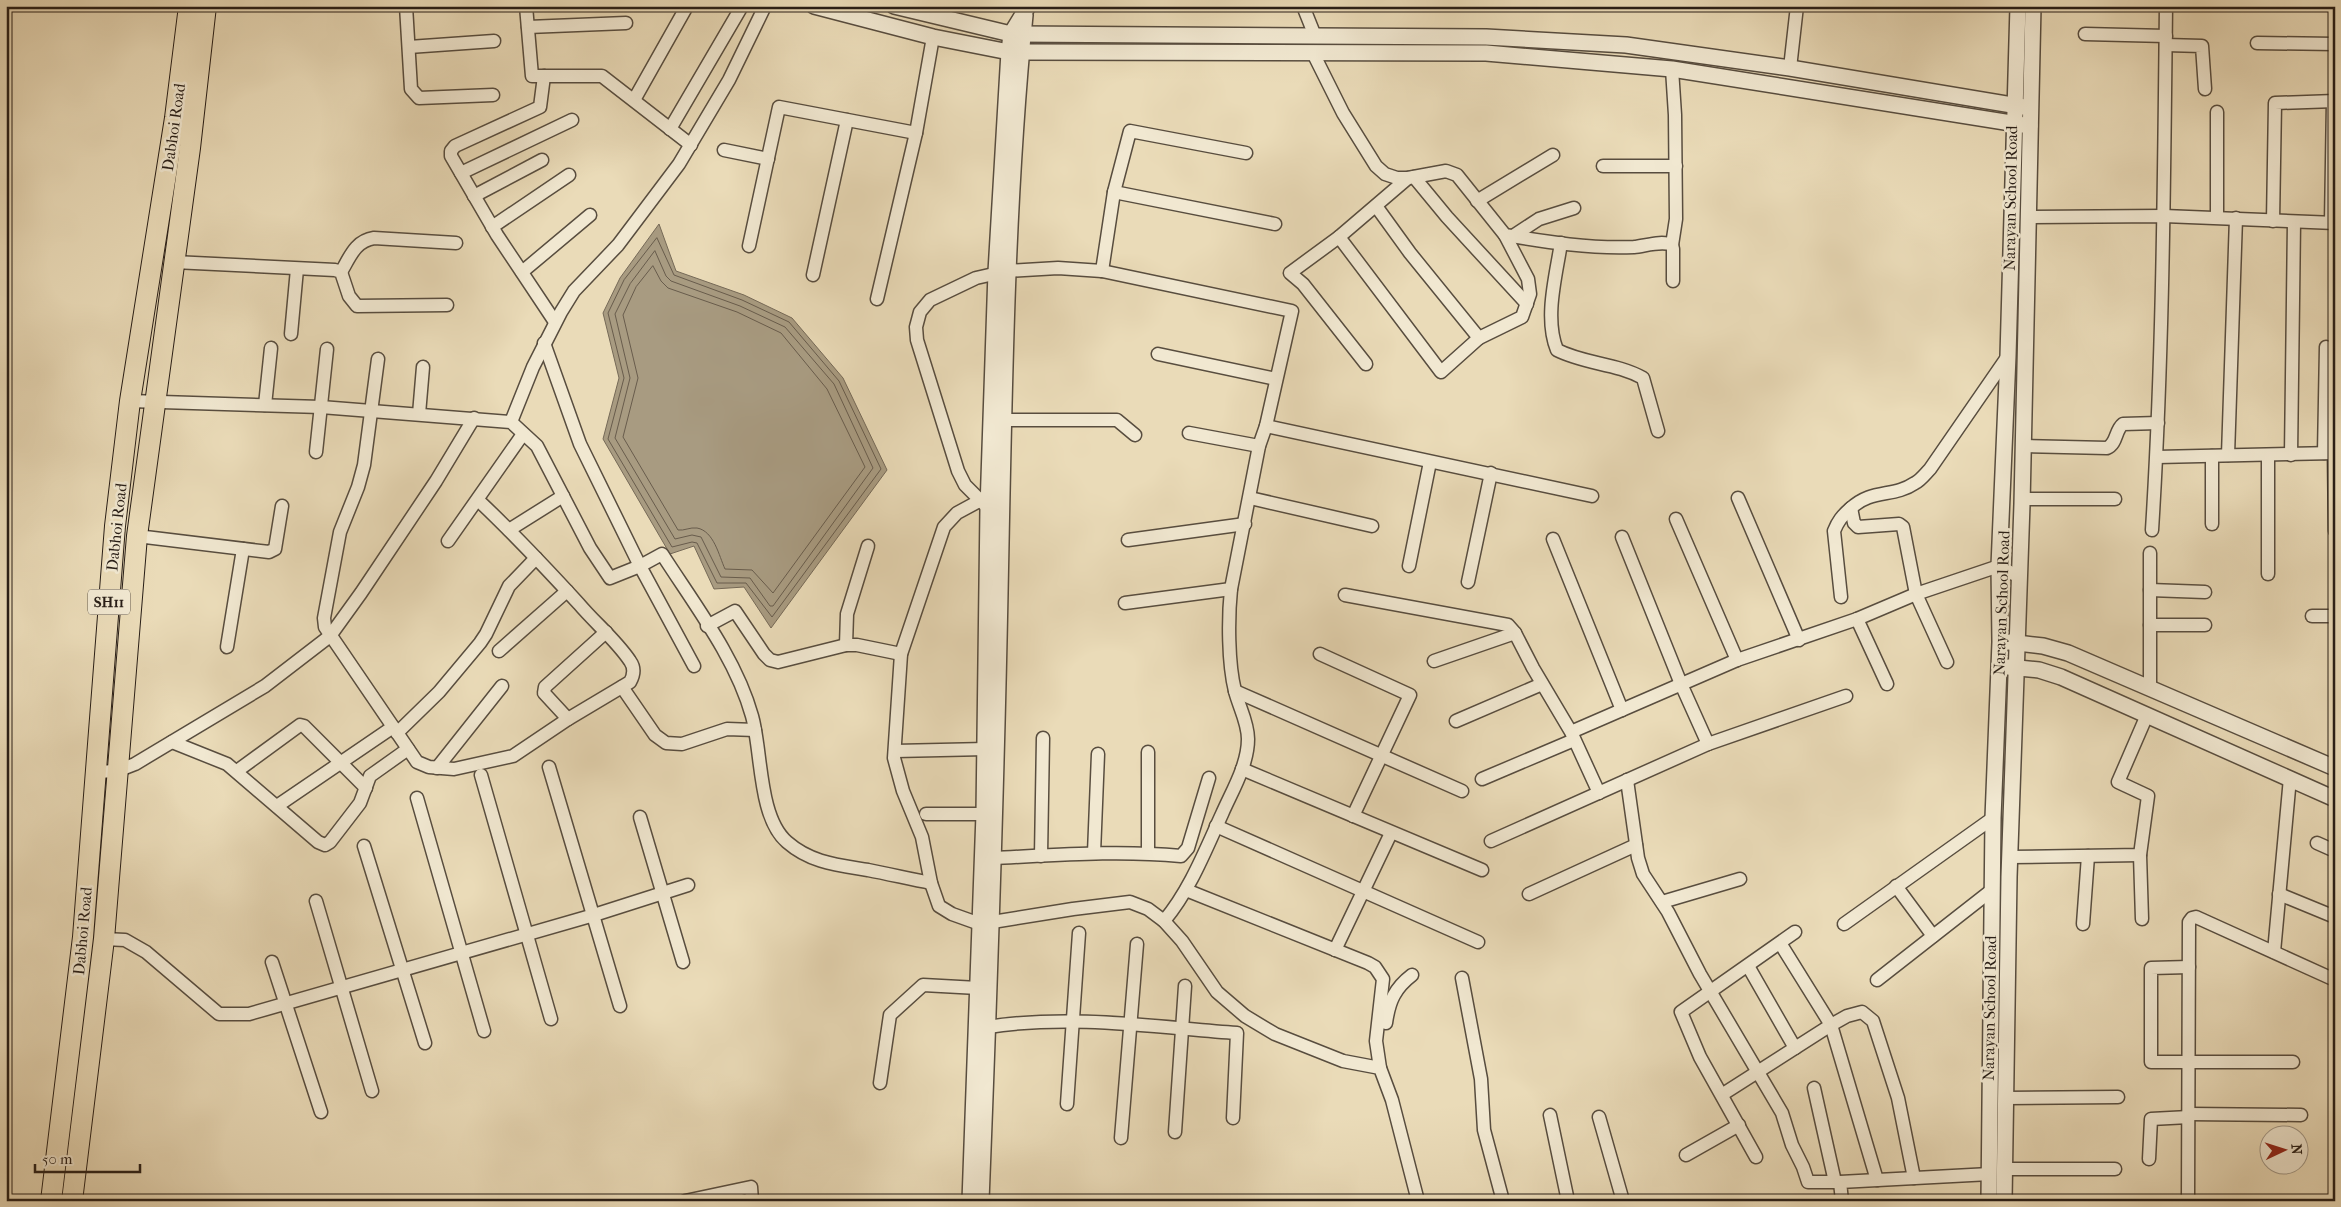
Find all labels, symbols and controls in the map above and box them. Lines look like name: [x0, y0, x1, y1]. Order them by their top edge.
street label: Dabhoi Road: [158, 82, 189, 172]
street label: Narayan School Road: [2000, 125, 2021, 271]
street label: Dabhoi Road: [102, 482, 131, 572]
street label: Narayan School Road: [1989, 530, 2014, 676]
road number: SH11: [88, 590, 130, 614]
street label: Dabhoi Road: [69, 886, 96, 976]
street label: Narayan School Road: [1979, 935, 2000, 1081]
north arrow: [2258, 1124, 2308, 1174]
scale bar: [35, 1142, 140, 1174]
text: N: [2288, 1143, 2305, 1155]
text: 50 m: [42, 1150, 73, 1168]

